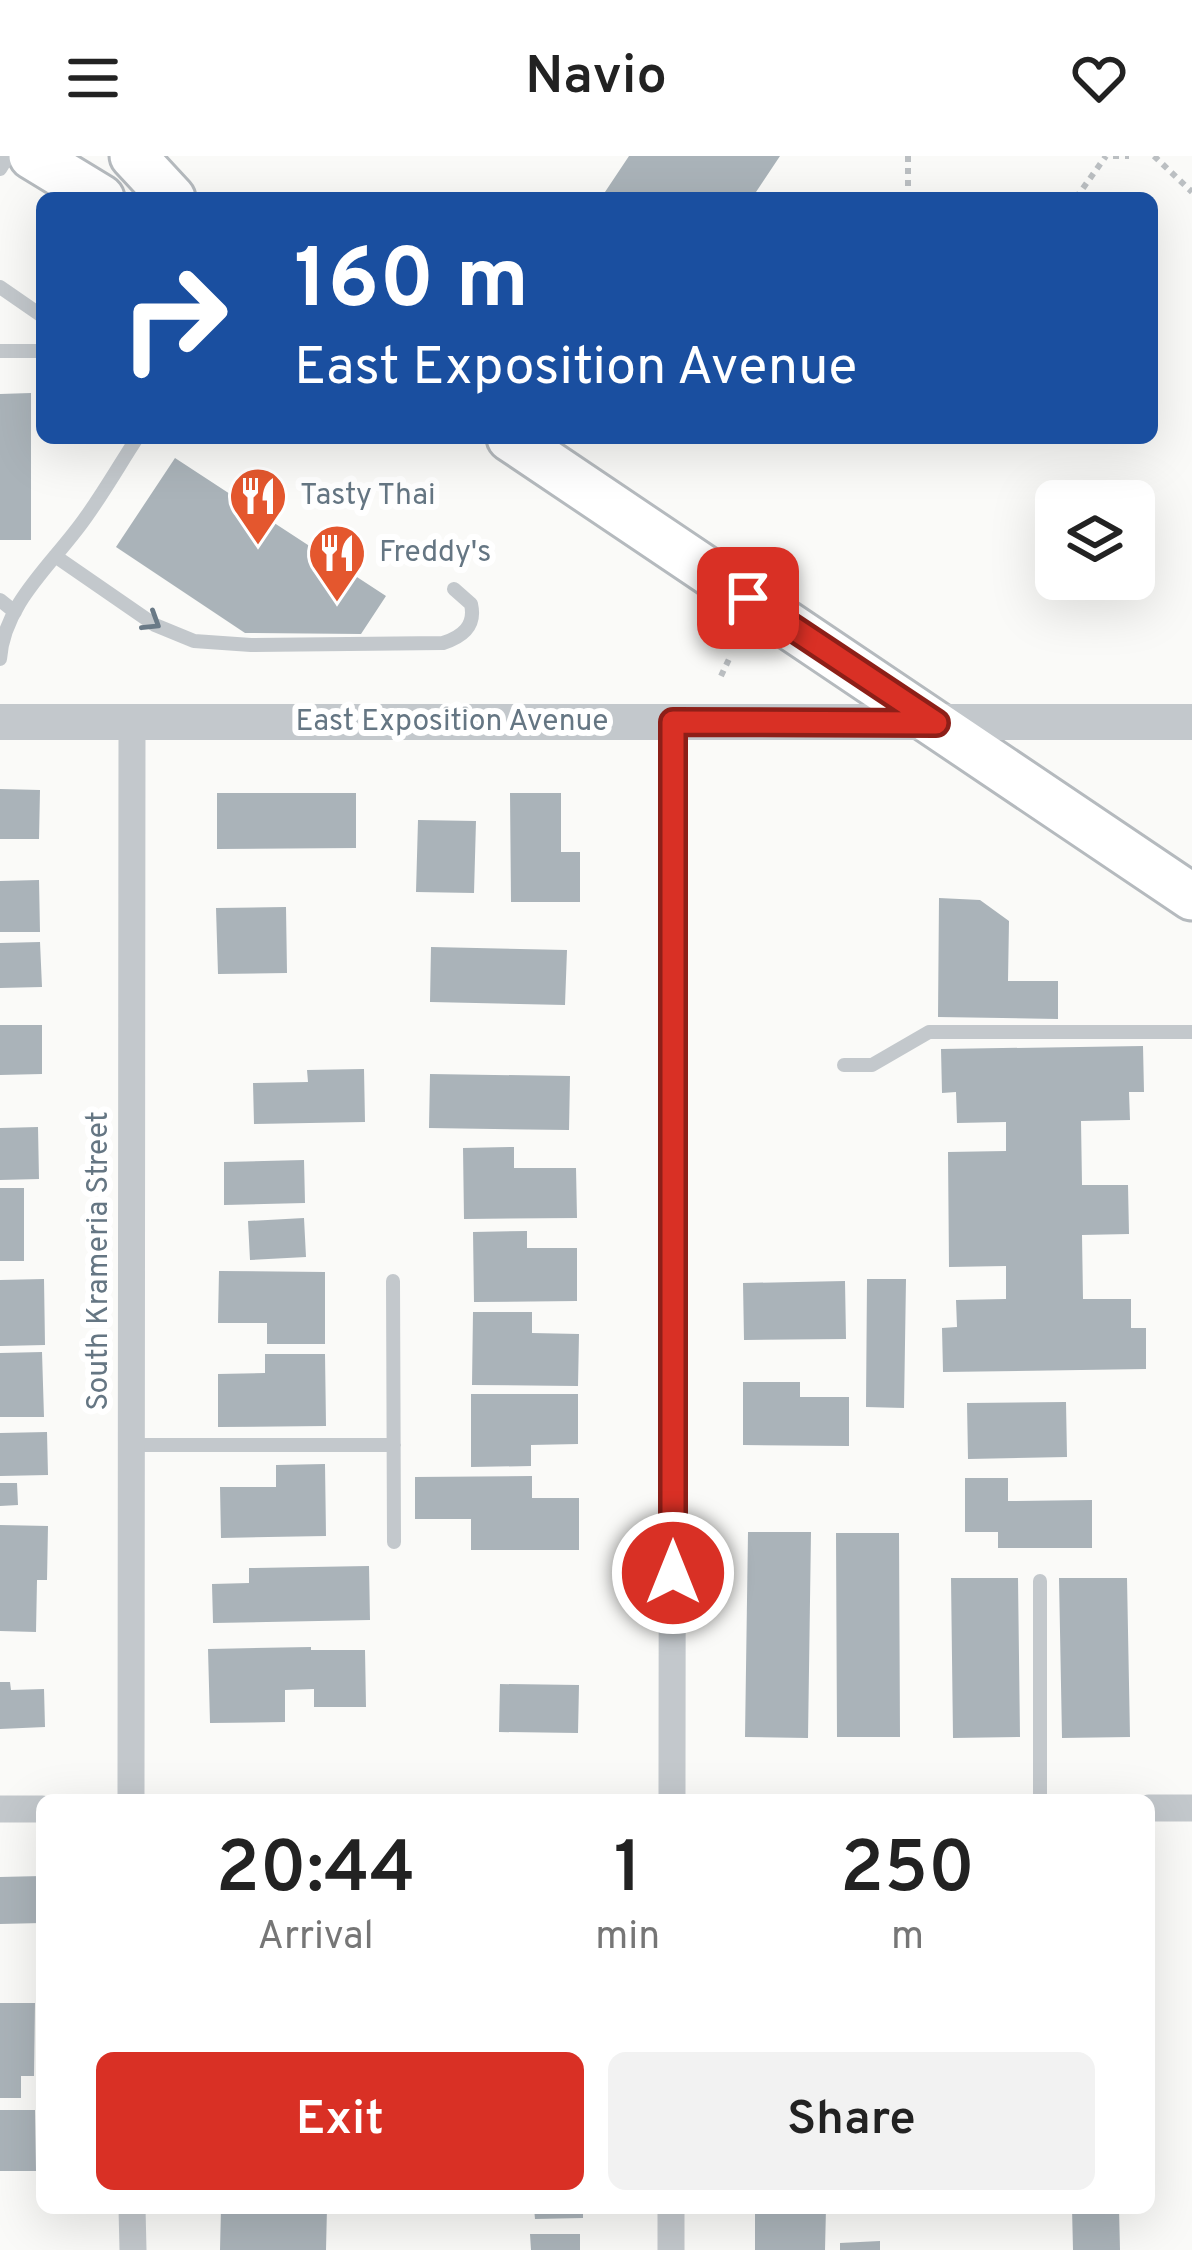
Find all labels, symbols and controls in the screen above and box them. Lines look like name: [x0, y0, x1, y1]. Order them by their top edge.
text: Navio: [525, 44, 667, 113]
icon: menu: [60, 45, 126, 111]
icon: heart: [1066, 45, 1132, 111]
text: 160 m: [294, 231, 529, 337]
icon: right: [96, 240, 252, 396]
text: East Exposition Avenue: [294, 335, 857, 404]
restaurant icon: Tasty Thai: [227, 465, 289, 547]
place label: Tasty Thai: [300, 478, 436, 515]
map controls: [1035, 480, 1155, 600]
button: layers: [1035, 480, 1155, 600]
restaurant icon: Freddy's: [306, 522, 368, 604]
place label: Freddy's: [379, 535, 491, 572]
pin: [697, 547, 799, 649]
icon: arrive: [715, 565, 781, 631]
one-way arrow: [139, 607, 161, 630]
street label: East Exposition Avenue: [296, 704, 609, 741]
street label: South Krameria Street: [81, 1111, 118, 1411]
position arrow: [610, 1510, 736, 1636]
text: 20:44: [216, 1826, 415, 1918]
text: 1: [614, 1826, 642, 1918]
text: 250: [840, 1826, 975, 1918]
text: Arrival: [258, 1914, 374, 1963]
text: min: [595, 1914, 660, 1963]
text: m: [891, 1914, 924, 1963]
button: Exit: [96, 2052, 584, 2190]
button: Share: [608, 2052, 1095, 2190]

